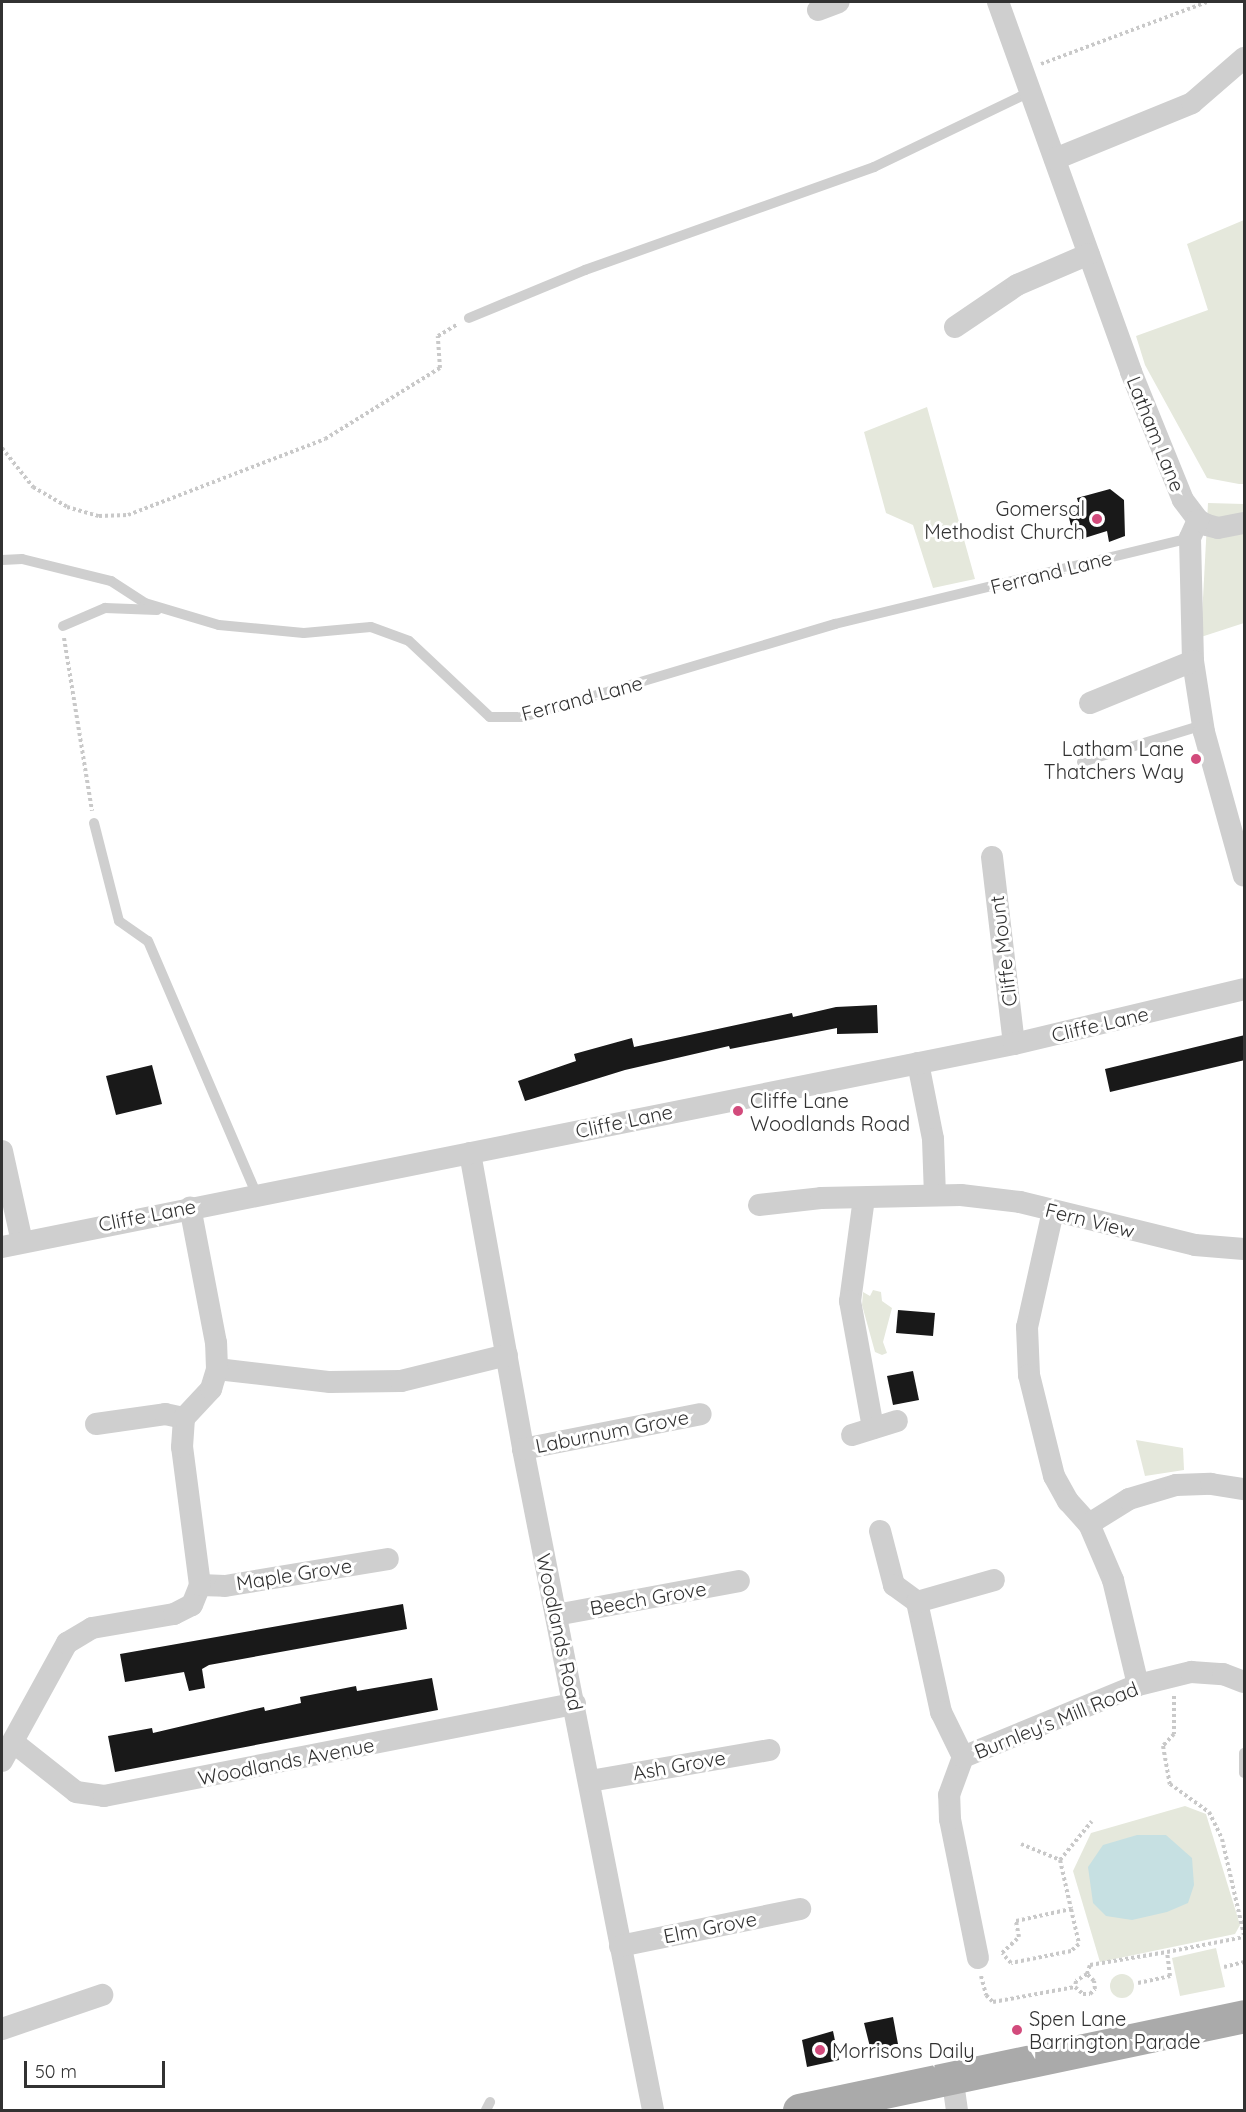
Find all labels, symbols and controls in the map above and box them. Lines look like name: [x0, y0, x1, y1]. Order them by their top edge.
street label: Latham Lane: [1122, 373, 1190, 495]
place label: Gomersal Methodist Church: [924, 496, 1085, 543]
marker: Gomersal Methodist Church: [1090, 512, 1104, 526]
street label: Ferrand Lane: [988, 545, 1114, 599]
street label: Ferrand Lane: [519, 670, 645, 726]
place label: Latham Lane Thatchers Way: [1044, 736, 1184, 783]
marker: Latham Lane Thatchers Way: [1189, 752, 1203, 766]
street label: Cliffe Mount: [984, 894, 1022, 1008]
street label: Cliffe Lane: [1049, 1001, 1151, 1047]
place label: Cliffe Lane Woodlands Road: [750, 1088, 910, 1135]
street label: Cliffe Lane: [573, 1099, 675, 1143]
marker: Cliffe Lane Woodlands Road: [731, 1104, 745, 1118]
street label: Cliffe Lane: [96, 1194, 198, 1236]
street label: Fern View: [1043, 1197, 1137, 1243]
street label: Laburnum Grove: [533, 1404, 691, 1458]
street label: Woodlands Road: [532, 1551, 588, 1713]
street label: Maple Grove: [234, 1553, 354, 1595]
street label: Beech Grove: [588, 1576, 708, 1620]
street label: Burnley's Mill Road: [971, 1676, 1141, 1764]
street label: Woodlands Avenue: [196, 1732, 376, 1790]
street label: Ash Grove: [631, 1745, 727, 1785]
street label: Elm Grove: [661, 1906, 759, 1948]
place label: Spen Lane Barrington Parade: [1029, 2006, 1201, 2053]
marker: Spen Lane Barrington Parade: [1010, 2023, 1024, 2037]
place label: Morrisons Daily: [832, 2038, 975, 2062]
marker: Morrisons Daily: [813, 2043, 827, 2057]
scale bar: [27, 2049, 168, 2087]
text: 50 m: [35, 2060, 77, 2083]

